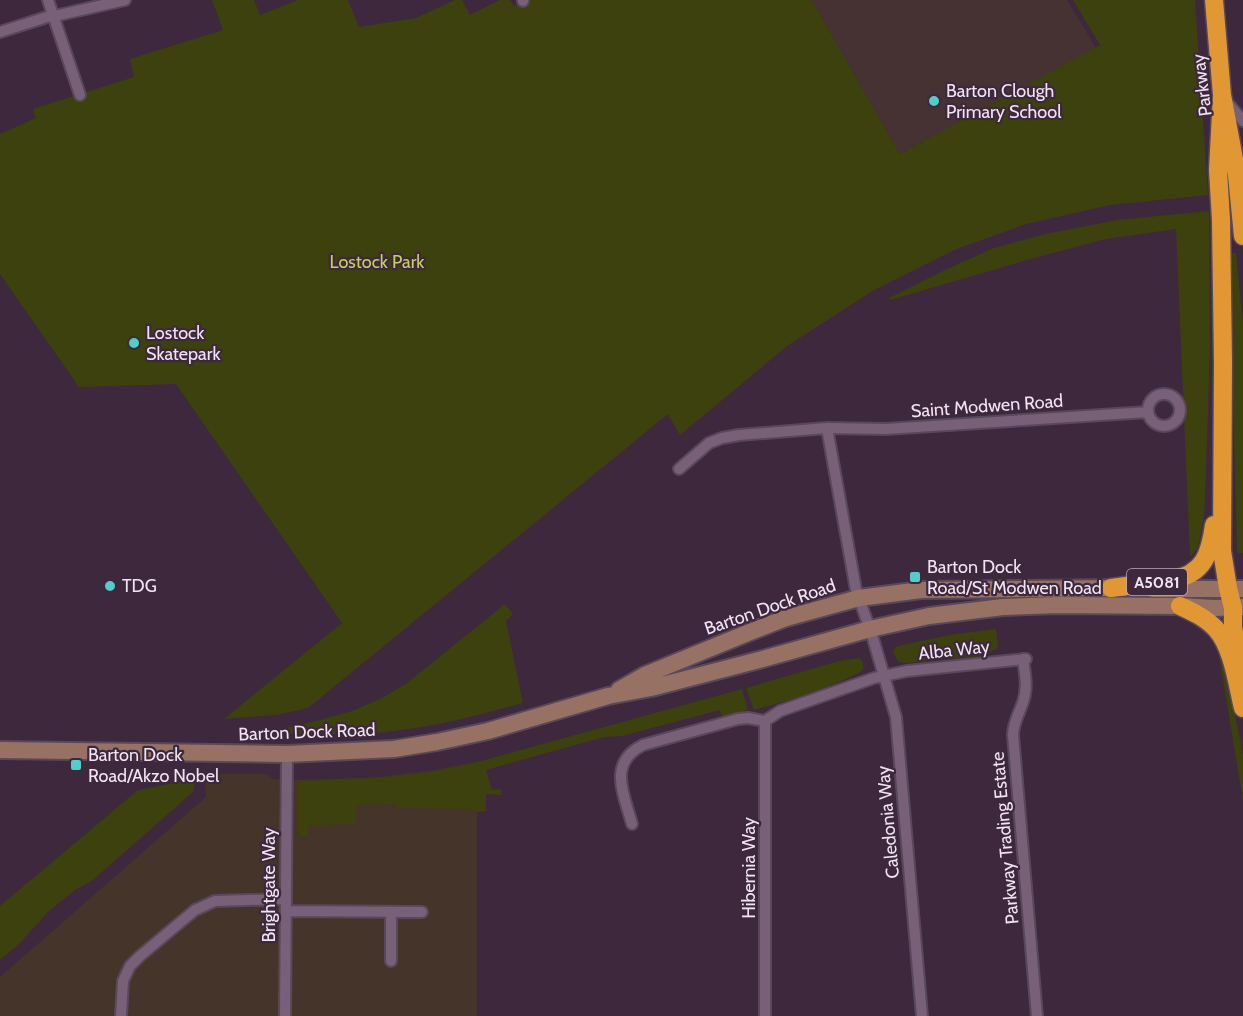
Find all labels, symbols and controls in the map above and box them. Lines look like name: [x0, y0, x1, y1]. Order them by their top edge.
street label: Parkway: [1187, 52, 1217, 118]
place label: Barton Clough Primary School: [946, 80, 1062, 123]
marker: Barton Clough Primary School: [927, 94, 941, 108]
park label: Lostock Park: [330, 251, 425, 273]
place label: Lostock Skatepark: [146, 322, 221, 365]
marker: Lostock Skatepark: [127, 336, 141, 350]
street label: Saint Modwen Road: [910, 390, 1064, 422]
place label: Barton Dock Road/St Modwen Road: [927, 556, 1102, 599]
road number: A5081: [1127, 569, 1187, 595]
marker: Barton Dock Road/St Modwen Road: [908, 570, 922, 584]
street label: Barton Dock Road: [702, 574, 838, 640]
place label: TDG: [122, 575, 157, 597]
marker: TDG: [103, 579, 117, 593]
street label: Alba Way: [917, 635, 991, 665]
street label: Barton Dock Road: [238, 719, 376, 745]
place label: Barton Dock Road/Akzo Nobel: [88, 744, 220, 787]
street label: Parkway Trading Estate: [987, 751, 1023, 925]
marker: Barton Dock Road/Akzo Nobel: [69, 758, 83, 772]
street label: Caledonia Way: [872, 765, 904, 879]
street label: Hibernia Way: [738, 817, 760, 919]
street label: Brightgate Way: [258, 827, 280, 943]

